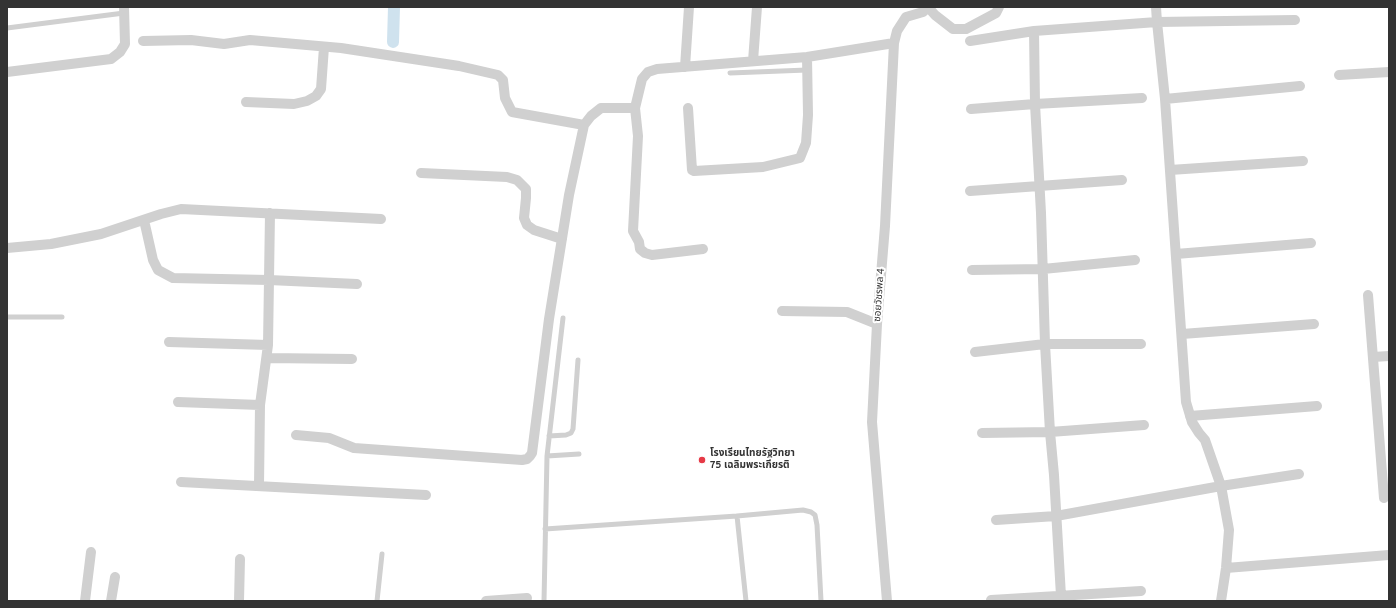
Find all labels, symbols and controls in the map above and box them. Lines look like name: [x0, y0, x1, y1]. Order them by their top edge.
street label: ซอยวัชรพล 4: [872, 268, 888, 322]
place label: โรงเรียนไทยรัฐวิทยา 75 เฉลิมพระเกียรติ: [710, 448, 795, 472]
marker: โรงเรียนไทยรัฐวิทยา 75 เฉลิมพระเกียรติ: [697, 455, 707, 465]

